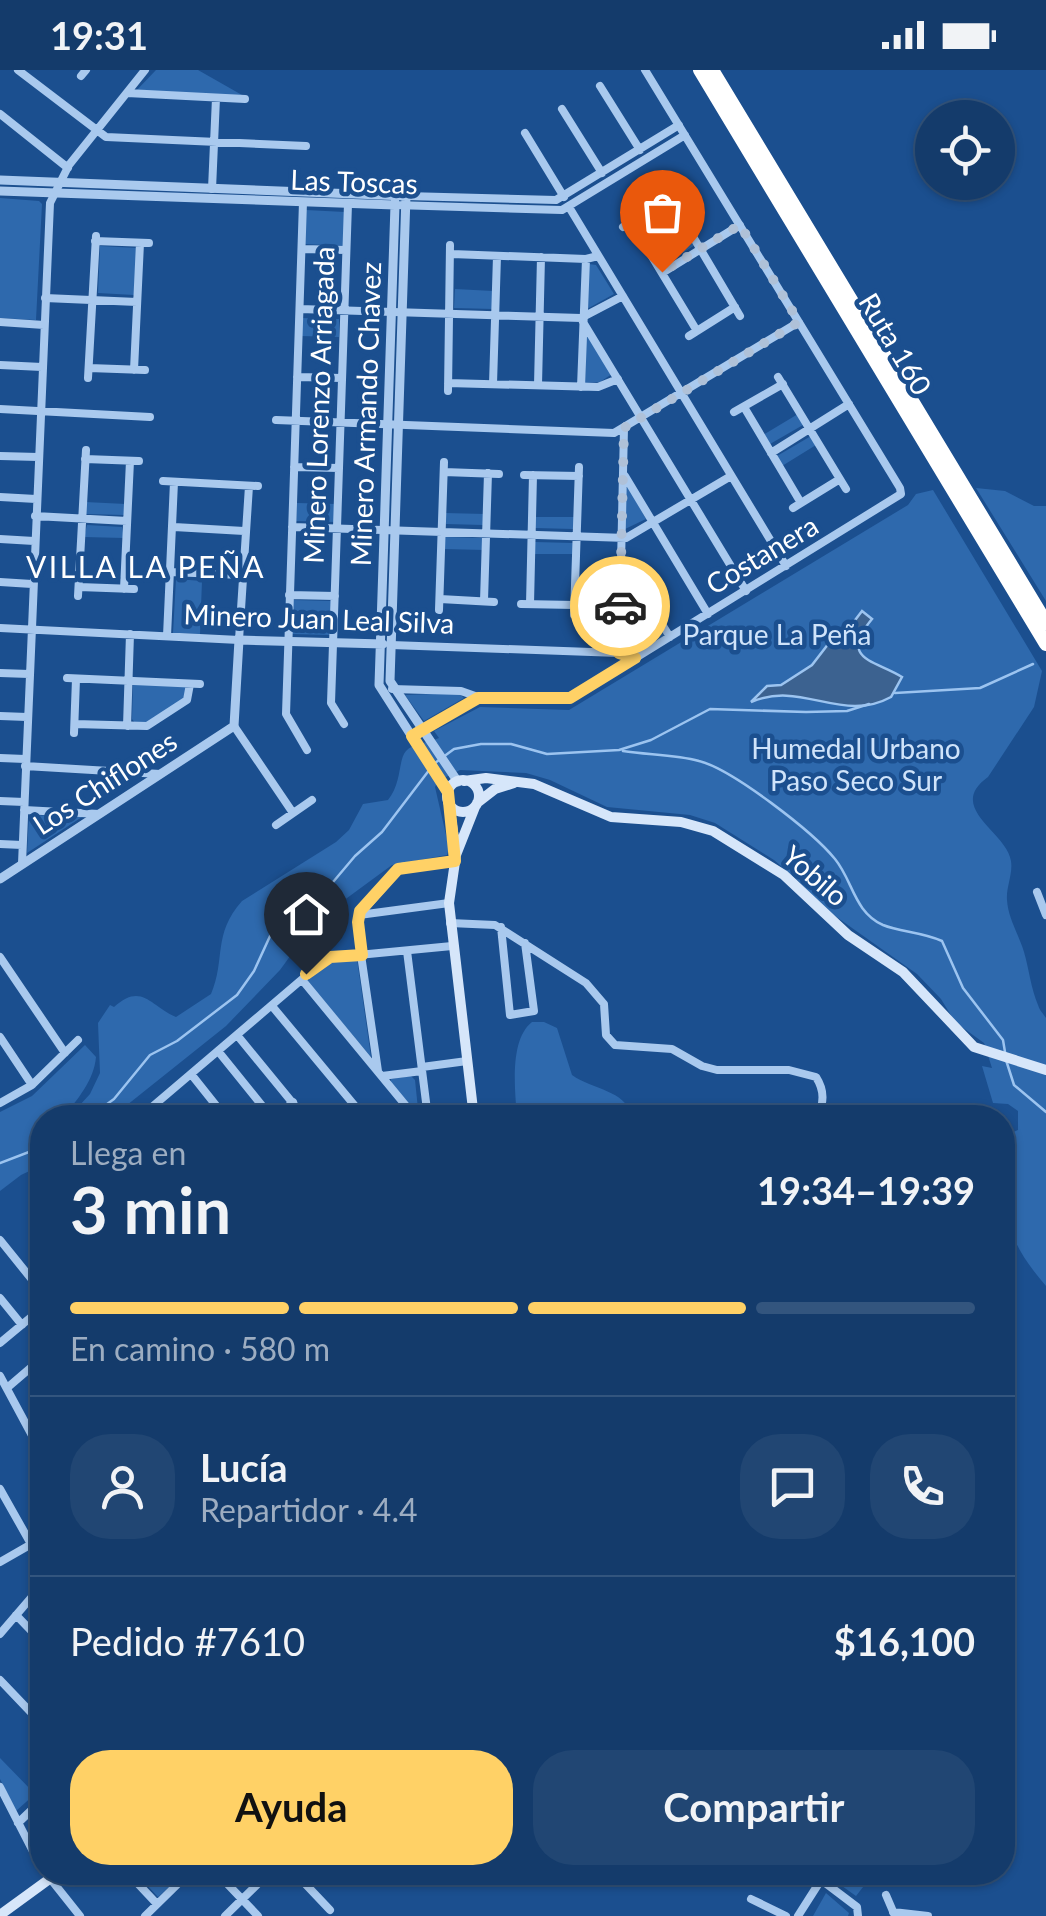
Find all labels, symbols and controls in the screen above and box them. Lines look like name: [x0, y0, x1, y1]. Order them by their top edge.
text: 19:31: [50, 12, 148, 58]
map controls: [915, 100, 1015, 200]
button: locate: [915, 100, 1015, 200]
street label: Las Toscas: [290, 162, 418, 200]
pin: [620, 170, 705, 273]
icon: bag: [635, 185, 690, 240]
street label: Minero Lorenzo Arriagada: [295, 246, 341, 564]
street label: Minero Armando Chavez: [343, 261, 387, 567]
street label: Ruta 160: [852, 287, 939, 400]
street label: Costanera: [699, 507, 824, 601]
district label: VILLA LA PEÑA: [26, 548, 266, 584]
courier: [570, 556, 670, 656]
icon: car: [593, 579, 648, 634]
street label: Minero Juan Leal Silva: [183, 596, 455, 640]
park label: Parque La Peña: [682, 617, 872, 651]
street label: Los Chiflones: [26, 723, 183, 841]
park label: Humedal Urbano Paso Seco Sur: [751, 731, 961, 797]
street label: Yobilo: [776, 838, 855, 913]
pin: [264, 872, 349, 975]
icon: home: [279, 887, 334, 942]
text: Llega en: [70, 1133, 186, 1172]
text: 19:34–19:39: [757, 1167, 975, 1213]
text: 3 min: [70, 1170, 231, 1248]
text: En camino · 580 m: [70, 1329, 330, 1368]
button: person: [70, 1434, 175, 1539]
button: chat: [740, 1434, 845, 1539]
button: phone: [870, 1434, 975, 1539]
text: Lucía: [200, 1444, 288, 1490]
text: Repartidor · 4.4: [200, 1490, 418, 1529]
text: Pedido #7610: [70, 1618, 305, 1664]
text: $16,100: [834, 1618, 975, 1664]
button: Ayuda: [70, 1750, 513, 1865]
button: Compartir: [533, 1750, 975, 1865]

